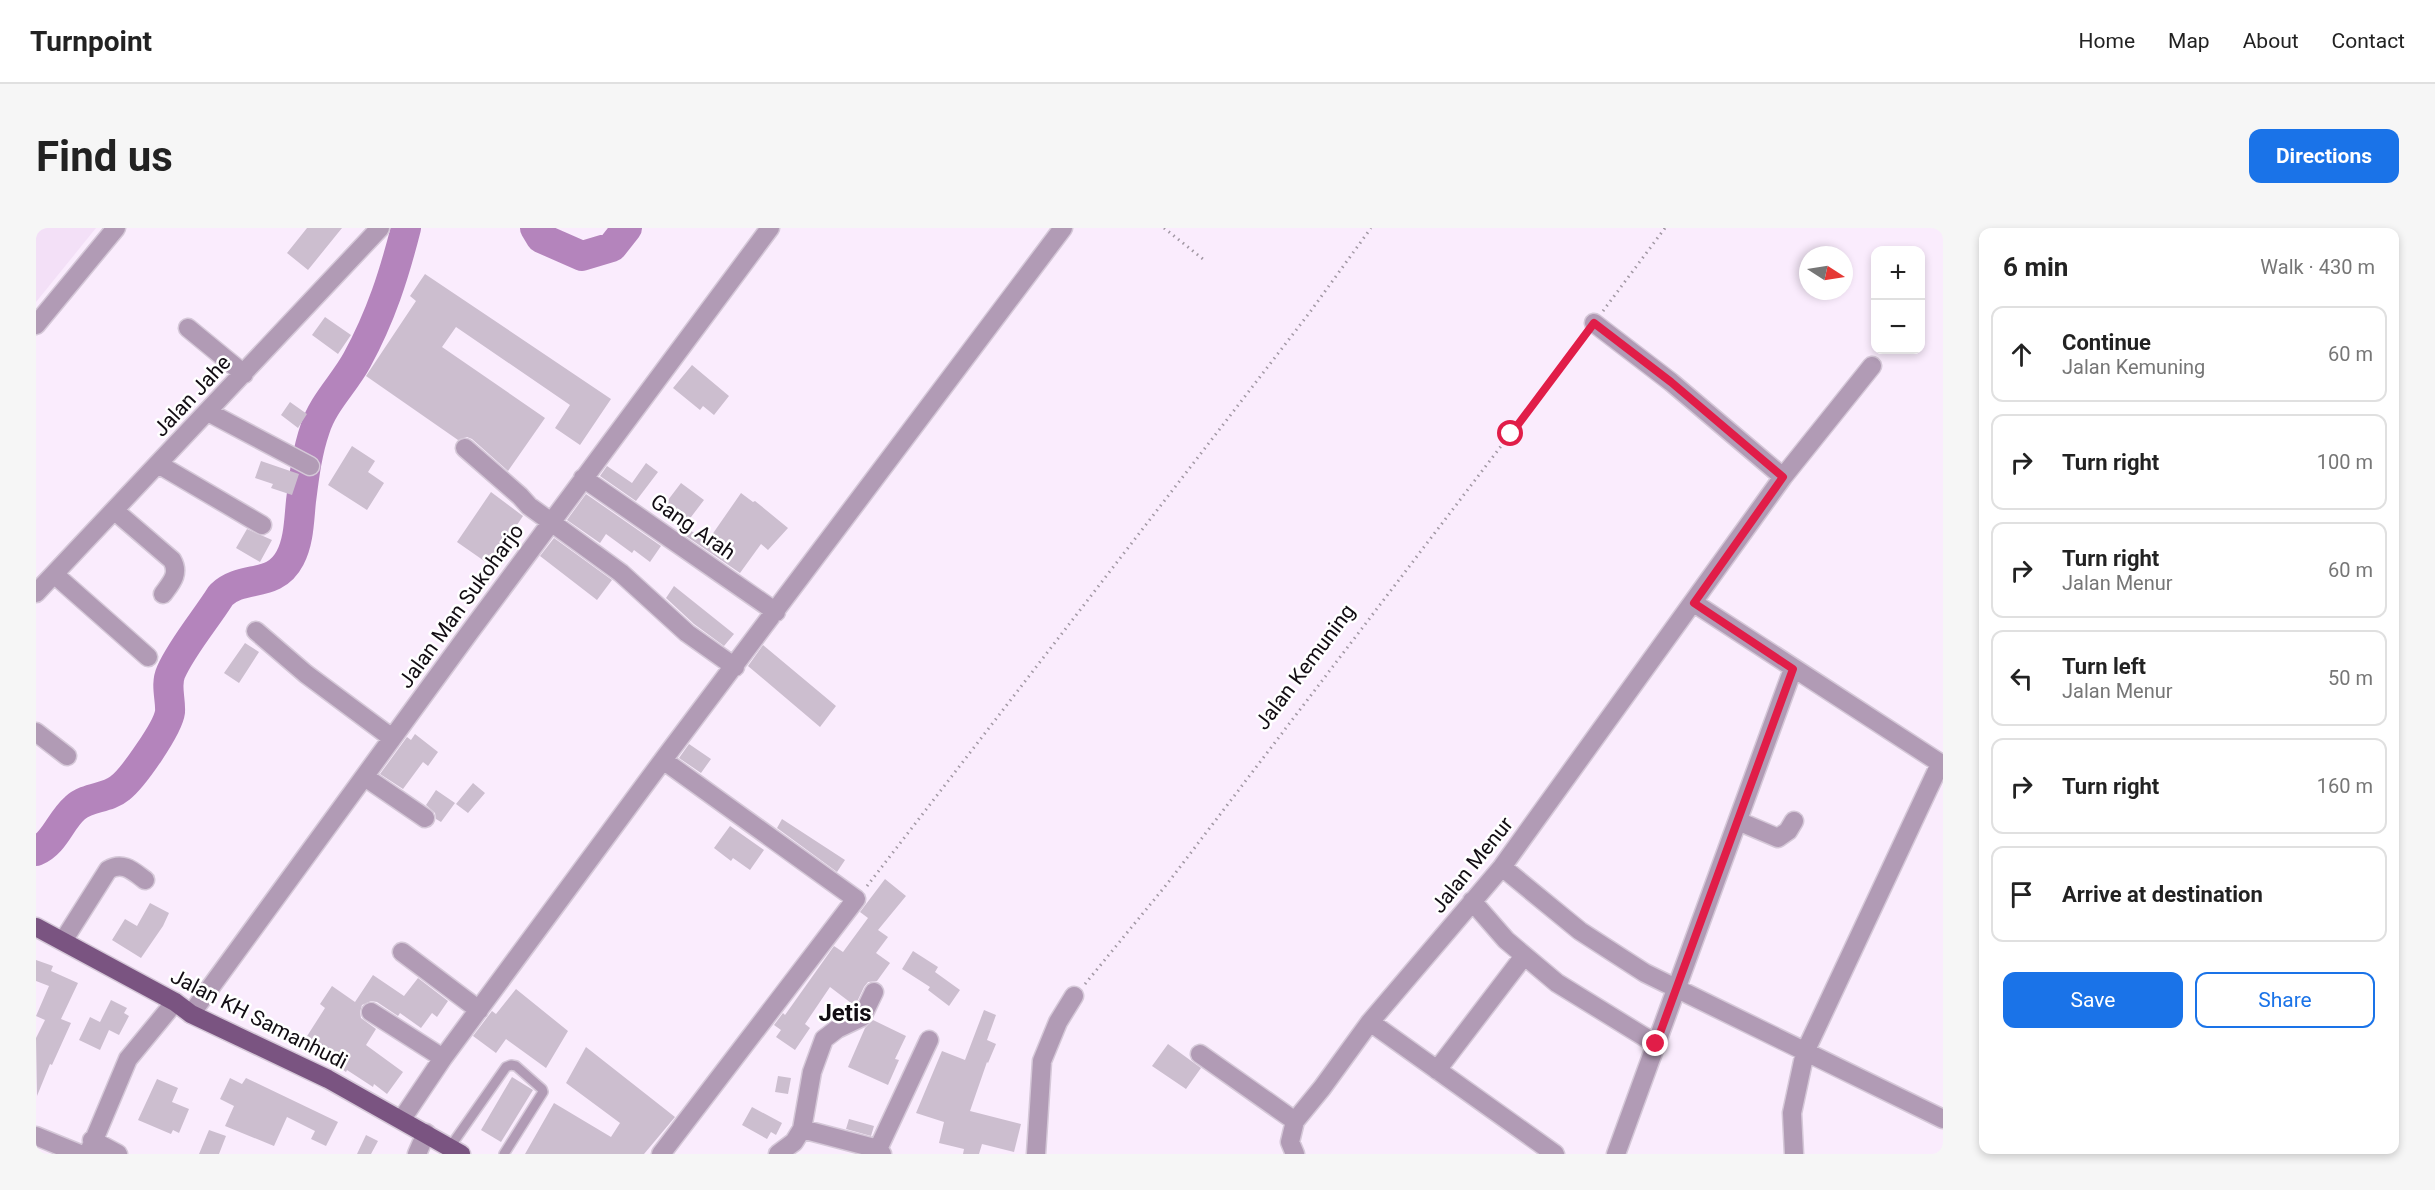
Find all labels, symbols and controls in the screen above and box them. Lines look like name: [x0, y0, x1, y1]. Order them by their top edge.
text: Turnpoint: [30, 25, 152, 58]
text: Home: [2079, 29, 2135, 53]
text: Map: [2168, 29, 2210, 53]
text: About: [2243, 29, 2299, 53]
text: Contact: [2332, 29, 2405, 53]
button: Directions: [2249, 129, 2399, 183]
text: Find us: [36, 132, 173, 181]
north arrow: [1799, 246, 1853, 300]
map controls: [1871, 246, 1925, 354]
button: +: [1871, 246, 1925, 300]
text: 6 min: [2003, 252, 2068, 282]
text: Walk · 430 m: [2260, 255, 2375, 279]
button: −: [1871, 300, 1925, 354]
text: Continue: [2062, 330, 2151, 355]
icon: ahead: [2005, 338, 2038, 371]
text: 60 m: [2328, 342, 2373, 366]
street label: Jalan Jahe: [148, 350, 236, 442]
text: Jalan Kemuning: [2062, 355, 2205, 379]
route start: [1497, 420, 1523, 446]
icon: right: [2005, 446, 2038, 479]
text: Turn right: [2062, 450, 2159, 475]
text: 100 m: [2317, 450, 2373, 474]
street label: Gang Arah: [646, 489, 740, 565]
street label: Jalan Man Sukoharjo: [393, 519, 529, 693]
text: Turn right: [2062, 546, 2159, 571]
icon: right: [2005, 554, 2038, 587]
text: 60 m: [2328, 558, 2373, 582]
text: Jalan Menur: [2062, 571, 2173, 595]
street label: Jalan Kemuning: [1250, 600, 1360, 734]
text: Turn left: [2062, 654, 2146, 679]
icon: left: [2005, 662, 2038, 695]
text: 50 m: [2328, 666, 2373, 690]
text: Jalan Menur: [2062, 679, 2173, 703]
icon: right: [2005, 770, 2038, 803]
text: Turn right: [2062, 774, 2159, 799]
text: 160 m: [2317, 774, 2373, 798]
street label: Jalan Menur: [1426, 812, 1518, 918]
icon: arrive: [2005, 878, 2038, 911]
text: Arrive at destination: [2062, 882, 2263, 907]
street label: Jalan KH Samanhudi: [167, 964, 351, 1074]
button: Save: [2003, 972, 2183, 1028]
button: Share: [2195, 972, 2375, 1028]
district label: Jetis: [818, 999, 872, 1027]
route end: [1642, 1030, 1668, 1056]

